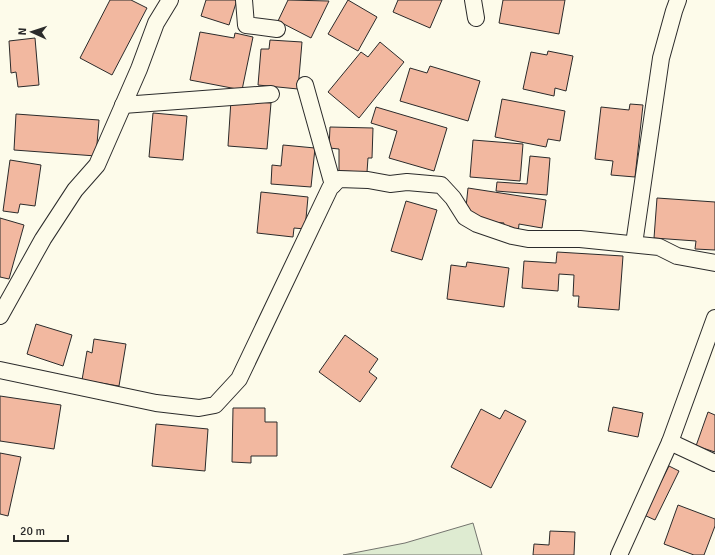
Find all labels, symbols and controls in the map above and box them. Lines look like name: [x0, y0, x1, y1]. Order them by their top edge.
north arrow: [12, 12, 52, 52]
text: N: [16, 27, 29, 36]
scale bar: [14, 517, 68, 543]
text: 20 m: [20, 524, 45, 539]

